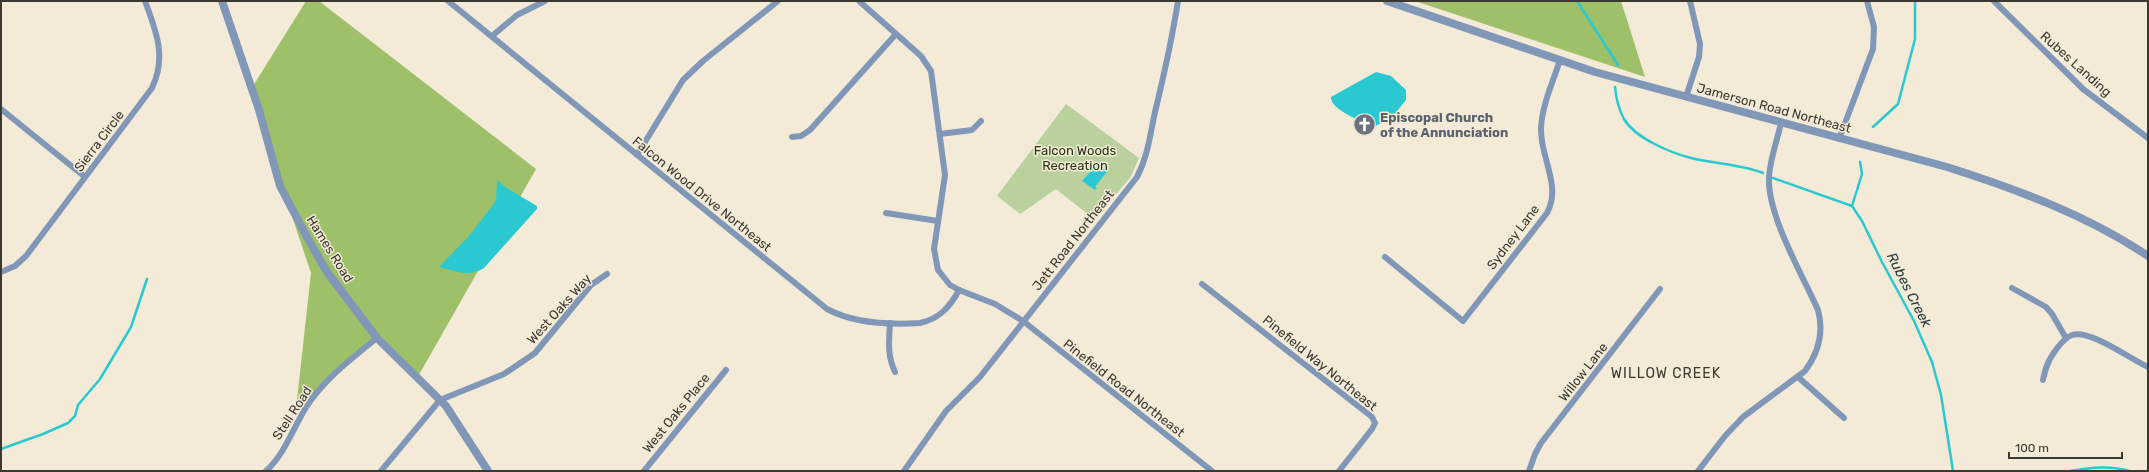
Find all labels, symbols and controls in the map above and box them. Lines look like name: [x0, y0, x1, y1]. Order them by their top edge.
street label: Rubes Landing: [2037, 28, 2114, 100]
street label: Jamerson Road Northeast: [1695, 80, 1853, 136]
street label: Sierra Circle: [71, 107, 127, 175]
place label: Episcopal Church of the Annunciation: [1380, 110, 1508, 140]
church icon: Episcopal Church of the Annunciation: [1351, 111, 1377, 137]
street label: Falcon Wood Drive Northeast: [630, 133, 774, 255]
park label: Falcon Woods Recreation: [1034, 143, 1117, 173]
street label: Jett Road Northeast: [1029, 187, 1117, 293]
street label: Sydney Lane: [1484, 202, 1542, 272]
street label: Hames Road: [304, 213, 356, 285]
water label: Rubes Creek: [1883, 250, 1935, 331]
street label: West Oaks Way: [524, 271, 594, 347]
street label: Pinefield Way Northeast: [1260, 312, 1380, 414]
street label: Pinefield Road Northeast: [1060, 336, 1188, 440]
street label: Willow Lane: [1555, 340, 1611, 404]
district label: WILLOW CREEK: [1611, 365, 1721, 382]
street label: West Oaks Place: [639, 370, 713, 456]
street label: Stell Road: [269, 383, 315, 443]
scale bar: [2009, 434, 2122, 460]
text: 100 m: [2015, 441, 2049, 455]

